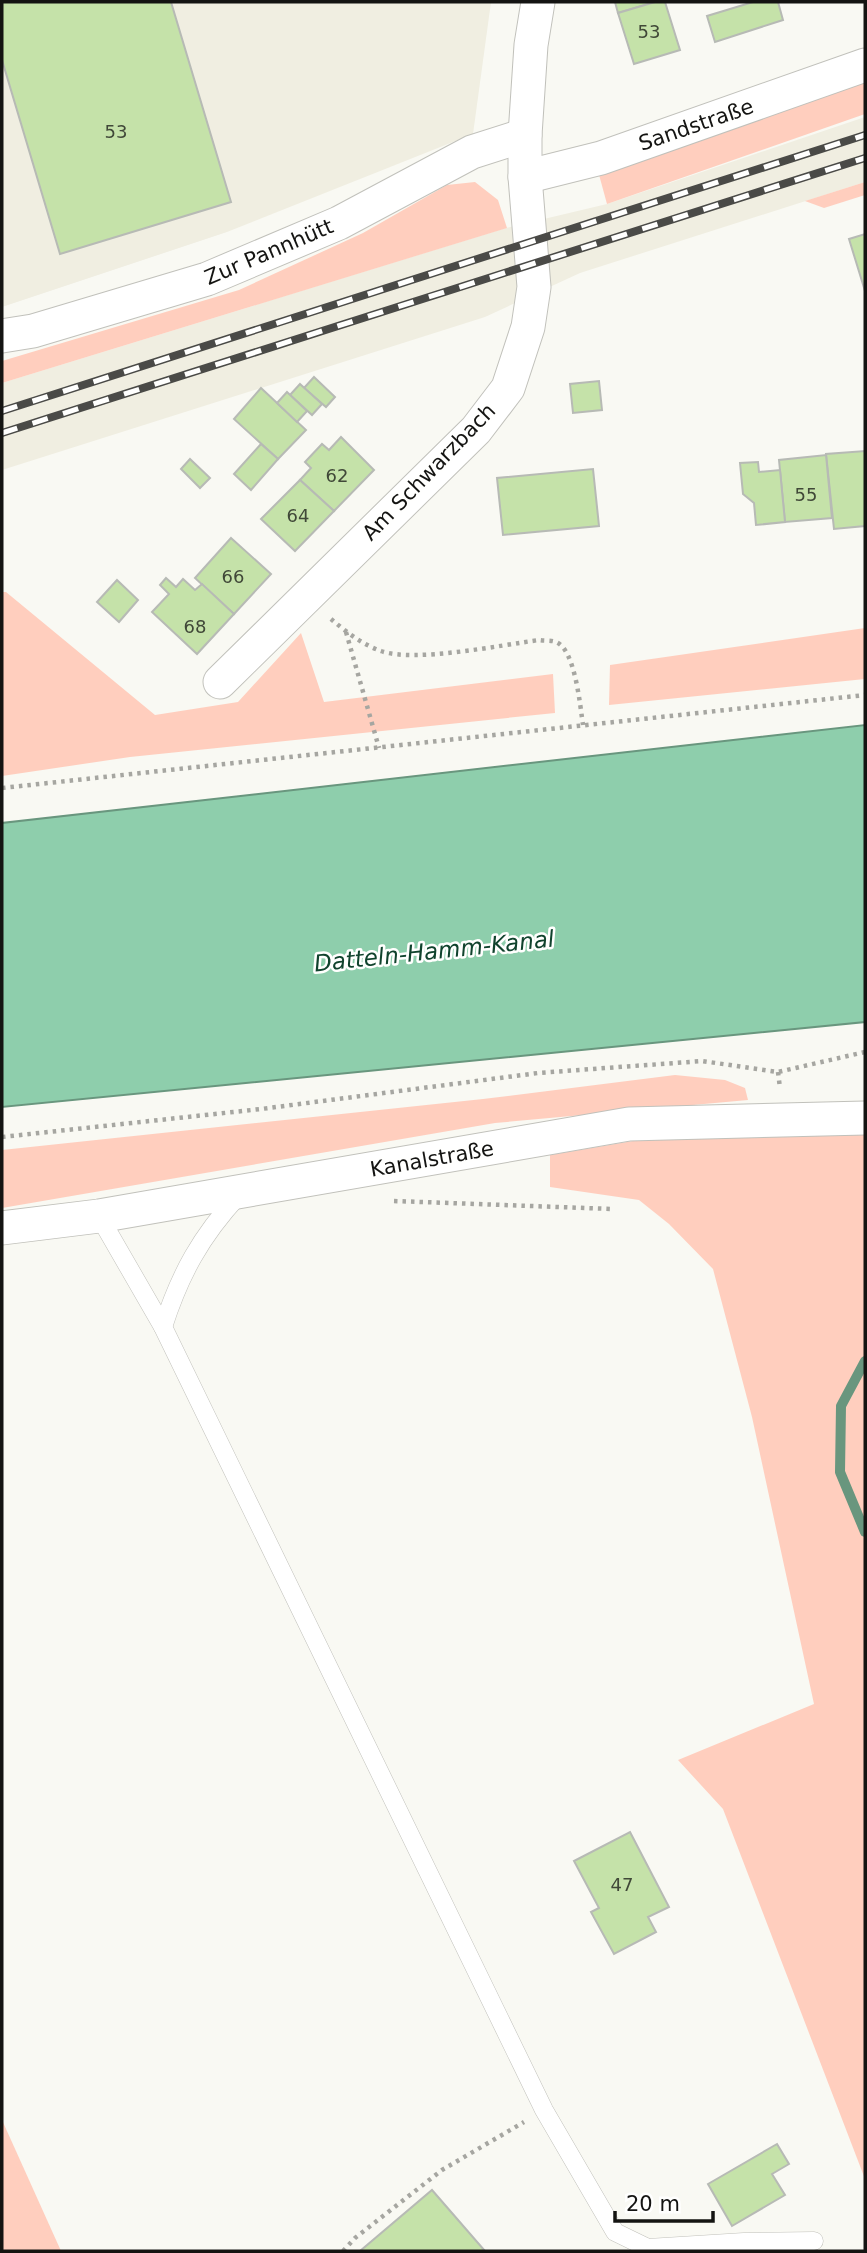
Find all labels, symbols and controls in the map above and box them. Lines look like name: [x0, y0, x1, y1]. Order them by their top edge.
house number: 53: [638, 21, 660, 42]
street label: Sandstraße: [636, 94, 756, 156]
house number: 53: [105, 121, 127, 142]
street label: Zur Pannhütt: [201, 214, 337, 290]
street label: Am Schwarzbach: [358, 399, 500, 545]
house number: 62: [326, 465, 348, 486]
house number: 55: [795, 484, 817, 505]
house number: 64: [287, 505, 309, 526]
house number: 66: [222, 566, 244, 587]
house number: 68: [184, 616, 206, 637]
water label: Datteln-Hamm-Kanal: [313, 925, 556, 977]
street label: Kanalstraße: [368, 1136, 496, 1182]
house number: 47: [611, 1874, 633, 1895]
scale bar: [615, 2180, 713, 2224]
text: 20 m: [626, 2192, 680, 2216]

